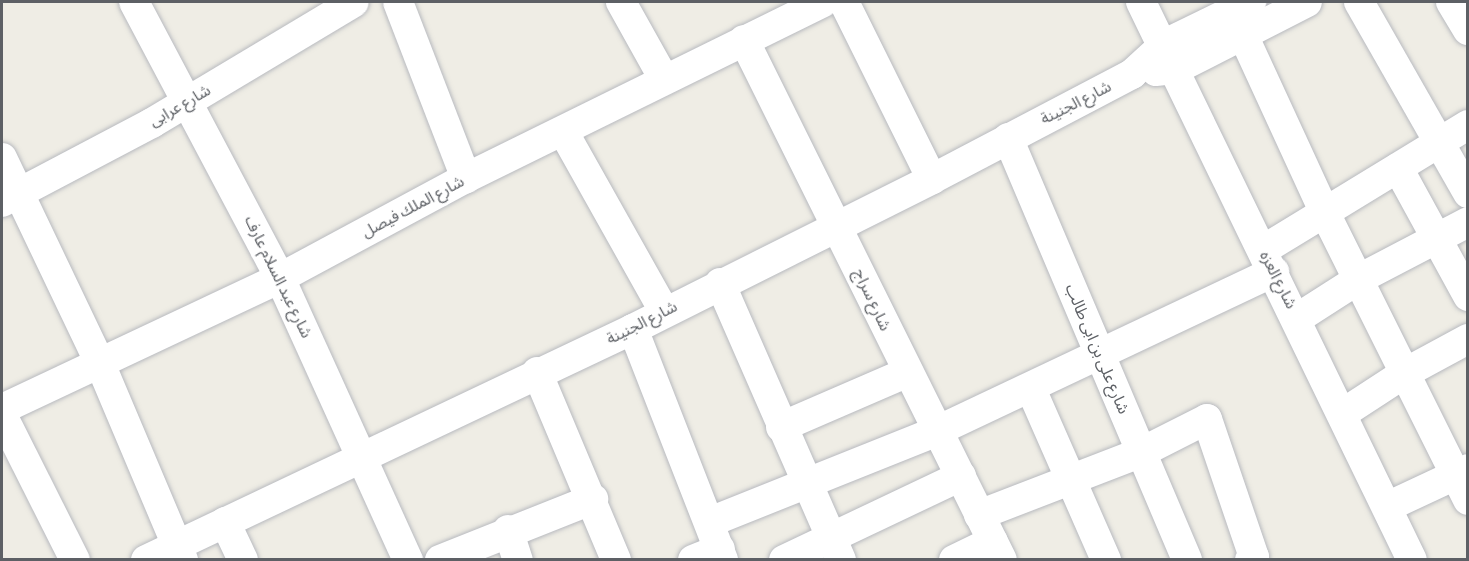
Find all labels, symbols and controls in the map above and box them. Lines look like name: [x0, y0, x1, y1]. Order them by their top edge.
street label: شارع الجنينة: [1037, 77, 1115, 129]
street label: شارع عرابى: [146, 81, 214, 131]
street label: شارع الملك فيصل: [359, 172, 467, 242]
street label: شارع عبد السلام عارف: [240, 213, 316, 341]
street label: شارع العزه: [1255, 248, 1301, 312]
street label: شارع سراج: [849, 266, 895, 334]
street label: شارع على بن ابى طالب: [1061, 281, 1133, 417]
street label: شارع الجنينة: [603, 297, 681, 349]

